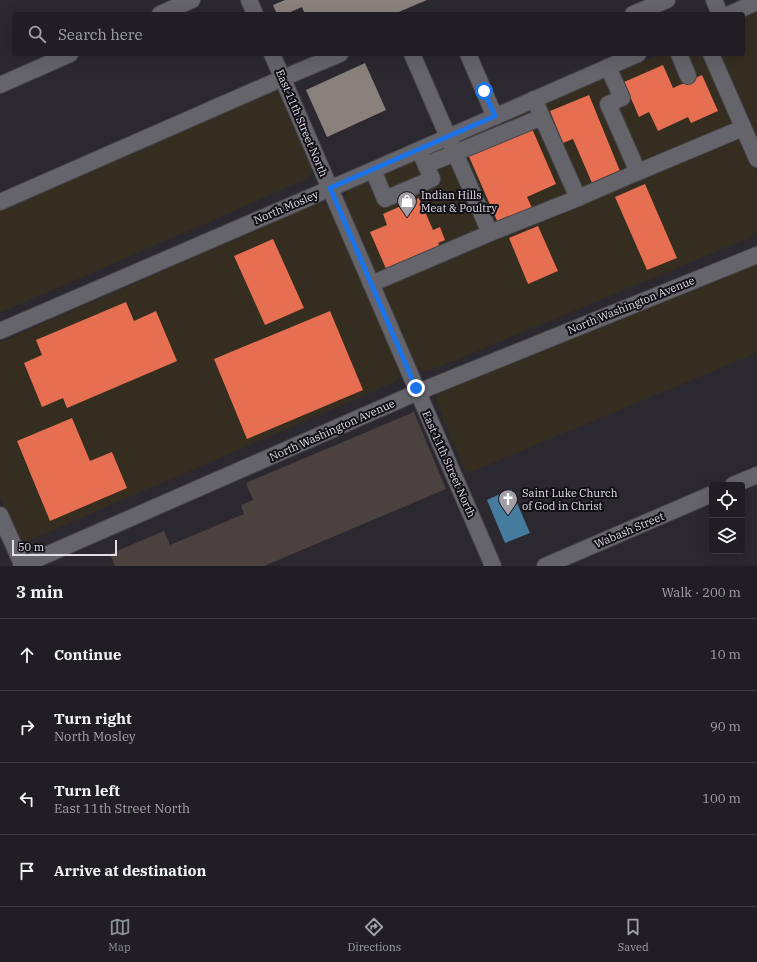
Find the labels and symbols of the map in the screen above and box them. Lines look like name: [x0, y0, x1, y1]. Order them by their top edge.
street label: East 11th Street North: [273, 67, 331, 179]
route start: [475, 82, 493, 100]
street label: North Mosley: [251, 187, 321, 227]
place label: Indian Hills Meat & Poultry: [421, 188, 497, 215]
shop icon: Indian Hills Meat & Poultry: [396, 190, 418, 218]
street label: North Washington Avenue: [565, 273, 697, 337]
route end: [407, 379, 425, 397]
street label: North Washington Avenue: [267, 396, 397, 464]
street label: East 11th Street North: [419, 409, 479, 520]
place label: Saint Luke Church of God in Christ: [522, 486, 618, 513]
church icon: Saint Luke Church of God in Christ: [497, 488, 519, 516]
street label: Wabash Street: [592, 509, 666, 551]
scale bar: [12, 538, 117, 557]

